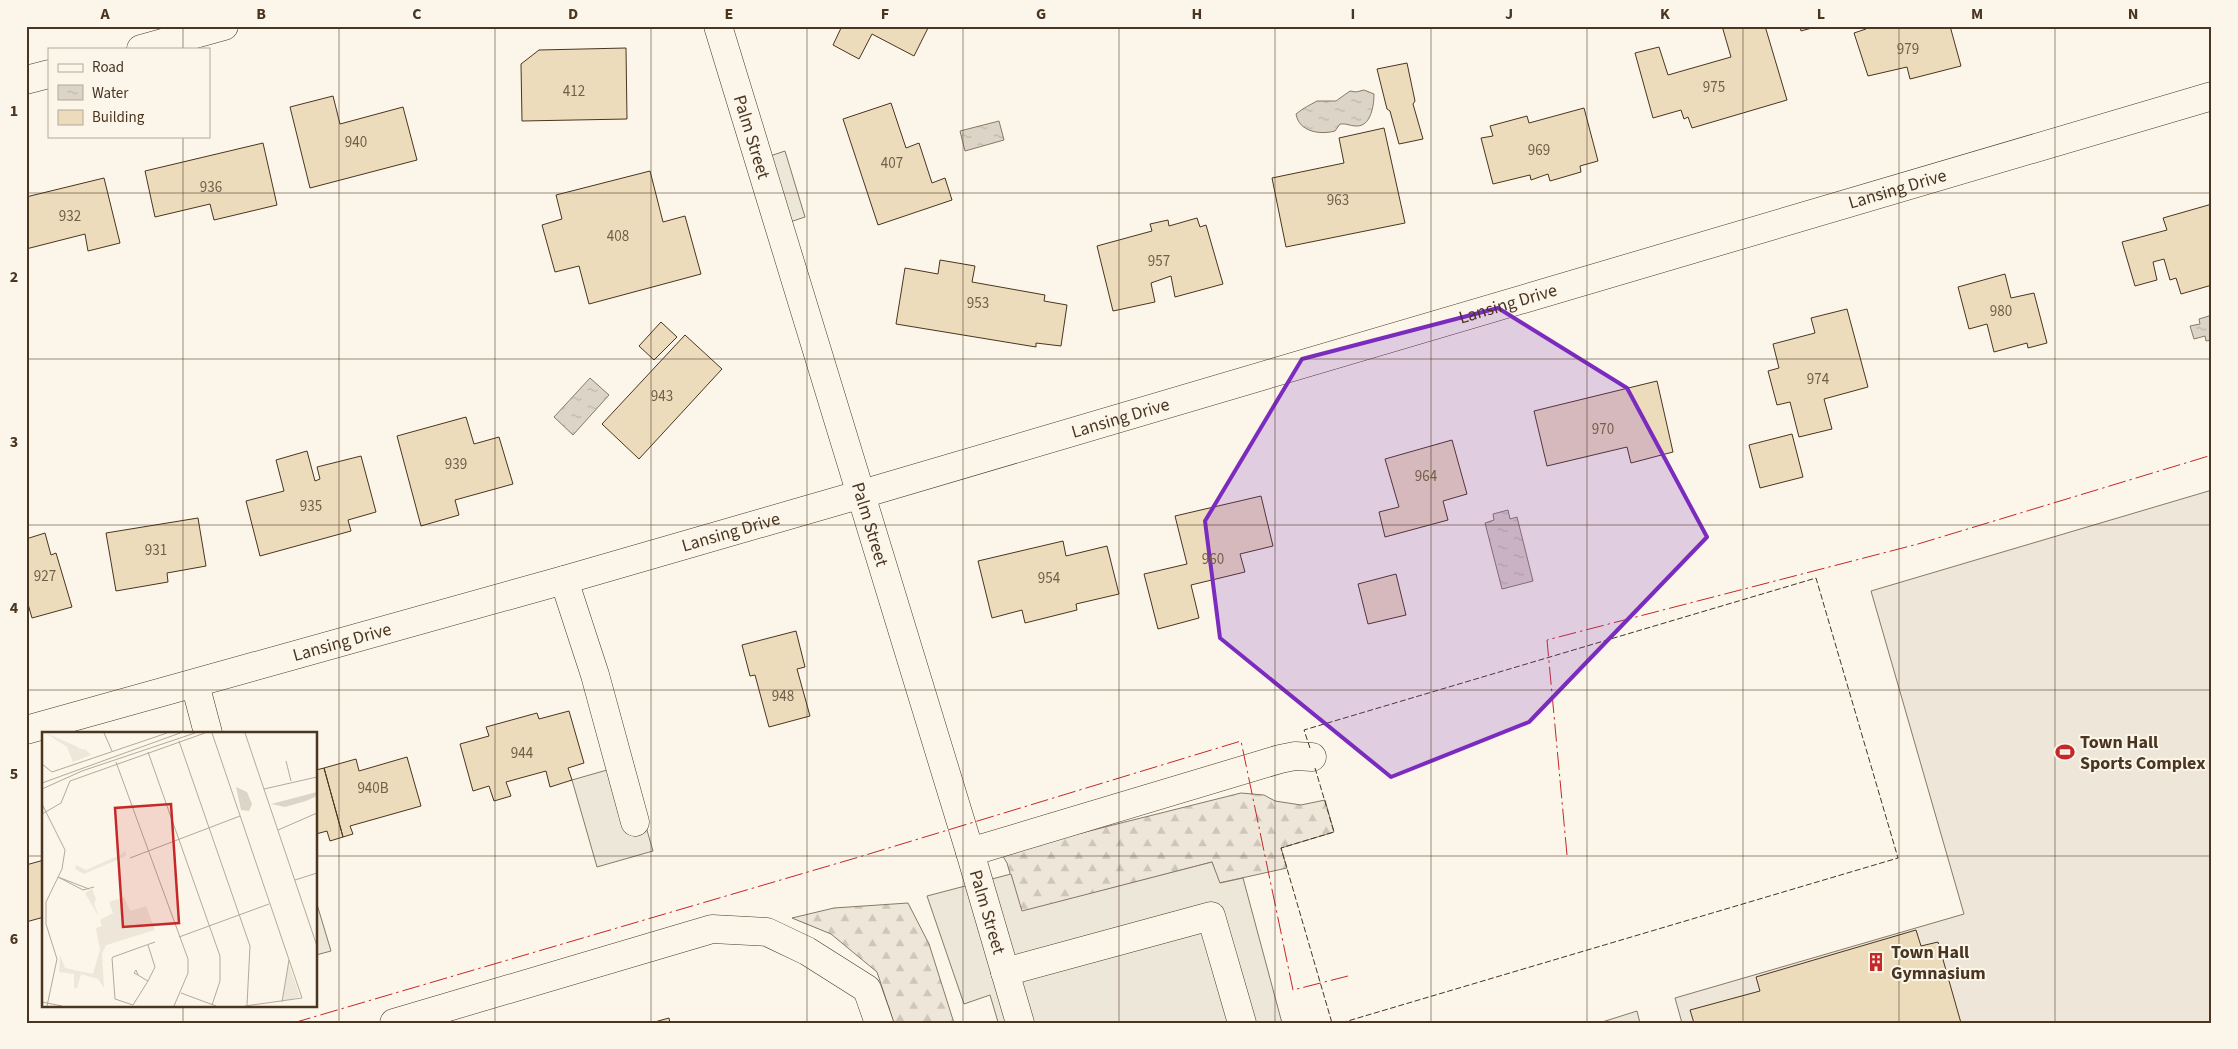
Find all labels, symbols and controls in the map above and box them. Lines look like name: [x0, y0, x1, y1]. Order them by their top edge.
text: A: [99, 3, 110, 25]
text: B: [256, 3, 266, 25]
text: C: [412, 3, 422, 25]
text: D: [568, 3, 578, 25]
text: E: [725, 3, 733, 25]
text: F: [881, 3, 889, 25]
text: G: [1036, 3, 1046, 25]
text: H: [1192, 3, 1202, 25]
text: I: [1351, 3, 1355, 25]
text: J: [1505, 3, 1513, 25]
text: K: [1660, 3, 1670, 25]
text: L: [1817, 3, 1825, 25]
text: M: [1971, 3, 1983, 25]
text: N: [2128, 3, 2138, 25]
house number: 979: [1897, 39, 1919, 60]
legend: [48, 48, 210, 138]
text: Road: [92, 57, 124, 78]
house number: 975: [1703, 77, 1725, 98]
house number: 412: [563, 81, 585, 102]
text: Water: [92, 83, 129, 104]
street label: Palm Street: [727, 92, 776, 182]
text: 1: [10, 100, 18, 122]
text: Building: [92, 107, 145, 128]
house number: 940: [345, 132, 367, 153]
house number: 969: [1528, 140, 1550, 161]
house number: 407: [881, 153, 903, 174]
street label: Lansing Drive: [1845, 162, 1949, 215]
house number: 936: [200, 177, 222, 198]
house number: 963: [1327, 190, 1349, 211]
house number: 932: [59, 206, 81, 227]
house number: 408: [607, 226, 629, 247]
house number: 957: [1148, 251, 1170, 272]
text: 2: [10, 266, 18, 288]
street label: Lansing Drive: [1456, 277, 1560, 330]
house number: 953: [967, 293, 989, 314]
house number: 980: [1990, 301, 2012, 322]
house number: 974: [1807, 369, 1830, 390]
house number: 943: [651, 386, 673, 407]
street label: Lansing Drive: [1068, 392, 1172, 444]
house number: 970: [1592, 419, 1614, 440]
text: 3: [10, 431, 18, 453]
house number: 939: [445, 454, 467, 475]
house number: 964: [1415, 466, 1438, 487]
street label: Palm Street: [845, 479, 895, 569]
house number: 935: [300, 496, 322, 517]
street label: Lansing Drive: [679, 506, 783, 558]
house number: 931: [145, 540, 167, 561]
house number: 960: [1202, 549, 1224, 570]
house number: 927: [34, 566, 56, 587]
house number: 954: [1038, 568, 1061, 589]
text: 4: [10, 597, 19, 619]
street label: Lansing Drive: [290, 616, 394, 668]
house number: 948: [772, 686, 794, 707]
place label: Town Hall Sports Complex: [2080, 730, 2205, 776]
inset map: [42, 732, 318, 1006]
sports icon: Town Hall Sports Complex: [2054, 741, 2076, 763]
house number: 944: [511, 743, 534, 764]
text: 5: [10, 763, 18, 785]
house number: 940B: [357, 778, 389, 799]
street label: Palm Street: [963, 867, 1012, 957]
text: 6: [10, 928, 18, 950]
place label: Town Hall Gymnasium: [1891, 940, 1986, 986]
building icon: Town Hall Gymnasium: [1865, 951, 1887, 973]

